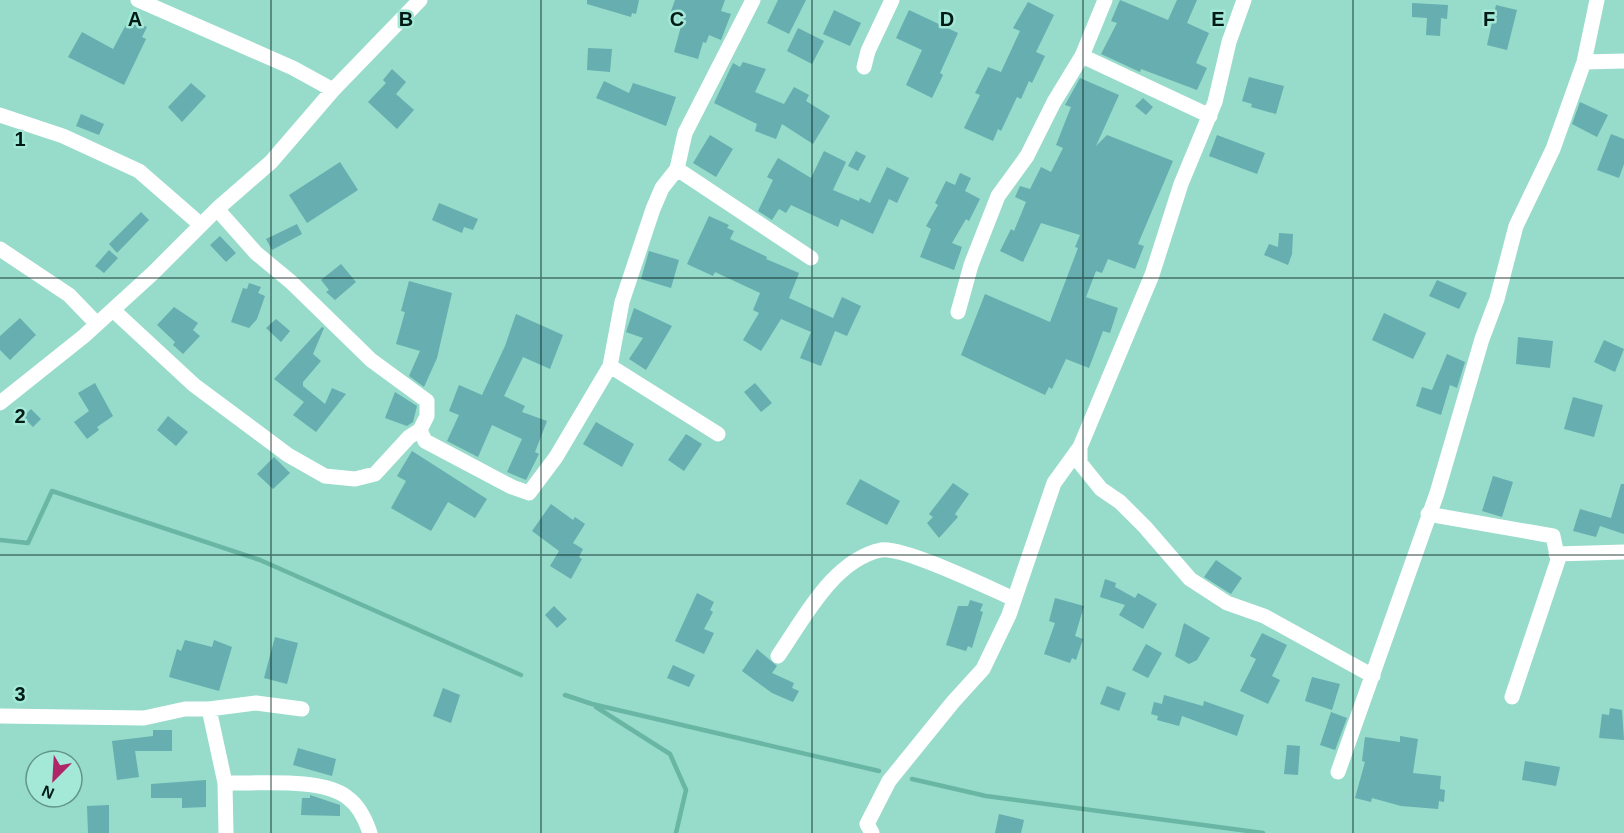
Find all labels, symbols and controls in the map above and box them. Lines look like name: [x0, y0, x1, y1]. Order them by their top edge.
text: A: [128, 8, 142, 30]
text: B: [399, 8, 413, 30]
text: C: [670, 8, 684, 30]
text: D: [940, 8, 954, 30]
text: E: [1211, 8, 1225, 30]
text: F: [1483, 8, 1495, 30]
text: 1: [14, 128, 26, 150]
text: 2: [14, 405, 26, 427]
text: 3: [14, 683, 26, 705]
north arrow: [24, 749, 84, 809]
text: N: [39, 782, 57, 802]

